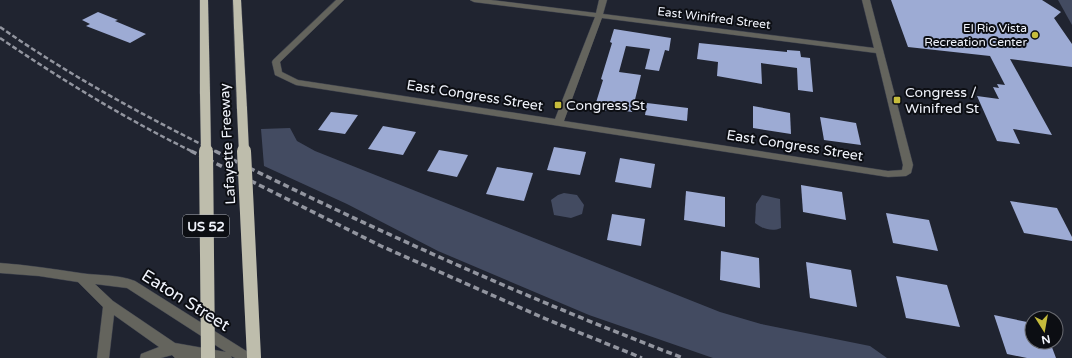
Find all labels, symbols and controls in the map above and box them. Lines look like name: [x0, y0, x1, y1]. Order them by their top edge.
street label: East Winifred Street: [657, 4, 772, 32]
place label: El Rio Vista Recreation Center: [924, 21, 1027, 49]
marker: El Rio Vista Recreation Center: [1030, 30, 1040, 40]
street label: East Congress Street: [405, 76, 545, 115]
street label: Lafayette Freeway: [216, 82, 239, 205]
place label: Congress / Winifred St: [905, 84, 980, 117]
marker: Congress / Winifred St: [892, 95, 902, 105]
place label: Congress St: [566, 97, 646, 114]
marker: Congress St: [553, 100, 563, 110]
street label: East Congress Street: [725, 126, 865, 165]
road number: US 52: [183, 215, 229, 237]
street label: Eaton Street: [138, 265, 234, 336]
north arrow: [1024, 310, 1064, 350]
text: N: [1040, 332, 1051, 347]

